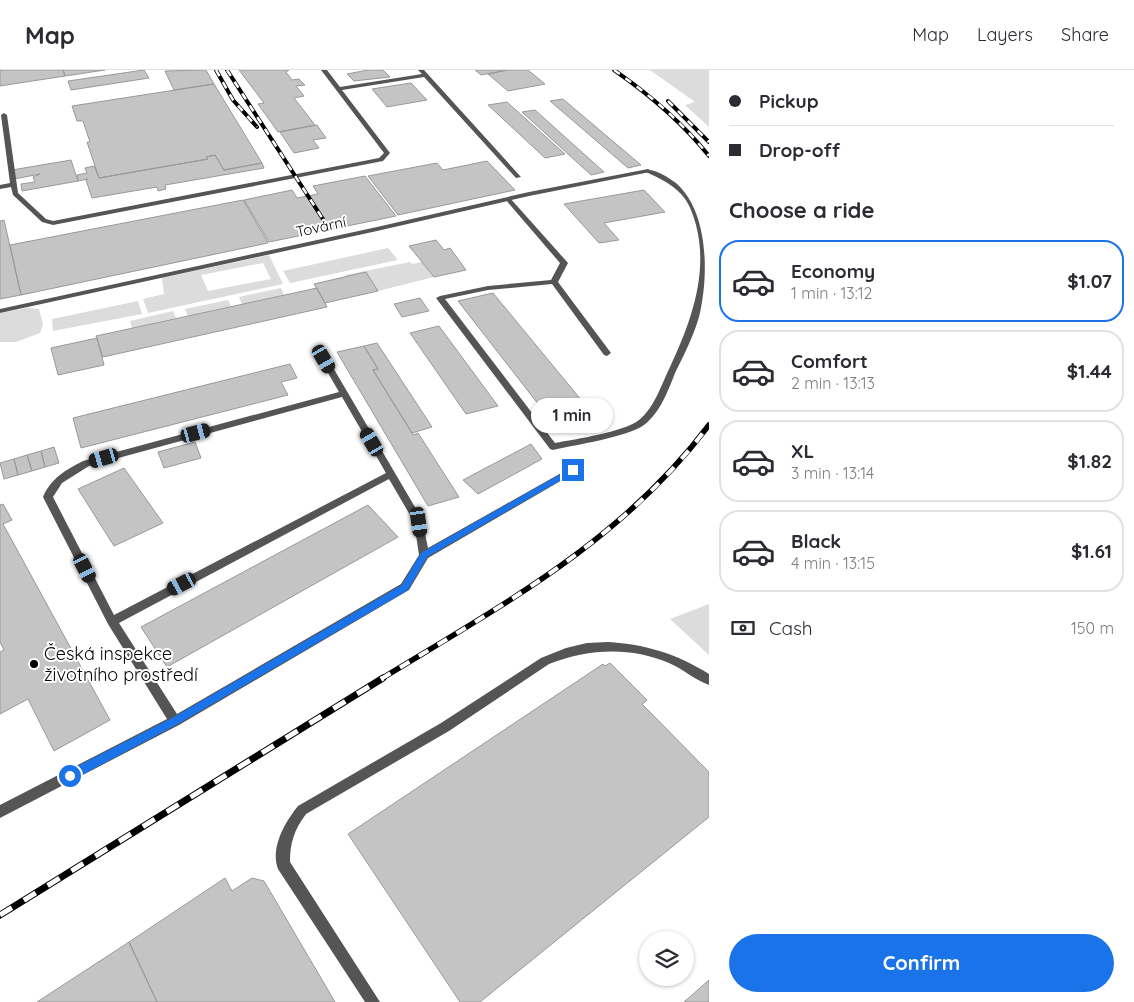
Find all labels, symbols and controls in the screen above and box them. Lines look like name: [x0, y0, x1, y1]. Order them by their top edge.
text: Map: [25, 20, 75, 50]
text: Map: [912, 23, 949, 46]
text: Layers: [977, 23, 1033, 46]
text: Share: [1061, 23, 1109, 46]
text: Pickup: [759, 89, 819, 113]
text: Drop-off: [759, 138, 840, 162]
text: Choose a ride: [729, 196, 874, 224]
street label: Tovární: [294, 212, 349, 241]
icon: car: [731, 259, 776, 304]
text: Economy: [791, 259, 875, 283]
text: $1.07: [1067, 269, 1112, 293]
text: 1 min · 13:12: [791, 283, 873, 303]
car: [310, 342, 337, 376]
icon: car: [731, 349, 776, 394]
text: Comfort: [791, 349, 868, 373]
text: $1.44: [1067, 359, 1112, 383]
text: 2 min · 13:13: [791, 373, 875, 393]
callout: 1 min: [532, 398, 614, 432]
text: 1 min: [553, 405, 591, 425]
car: [179, 422, 212, 444]
car: [358, 425, 385, 459]
icon: car: [731, 439, 776, 484]
text: XL: [791, 439, 814, 463]
car: [87, 447, 120, 469]
text: $1.82: [1067, 449, 1112, 473]
route end: [562, 459, 584, 481]
text: 3 min · 13:14: [791, 463, 874, 483]
car: [409, 506, 428, 538]
icon: car: [731, 529, 776, 574]
text: Black: [791, 529, 841, 553]
text: $1.61: [1071, 539, 1112, 563]
car: [71, 551, 98, 585]
text: 4 min · 13:15: [791, 553, 875, 573]
car: [165, 570, 198, 598]
icon: cash: [729, 614, 757, 642]
text: Cash: [769, 616, 813, 640]
text: 150 m: [1071, 618, 1114, 638]
place label: Česká inspekce životního prostředí: [44, 642, 198, 686]
marker: Česká inspekce životního prostředí: [28, 658, 40, 670]
route start: [59, 765, 81, 787]
map controls: [639, 931, 694, 986]
button: layers: [639, 931, 694, 986]
button: Confirm: [729, 934, 1114, 992]

